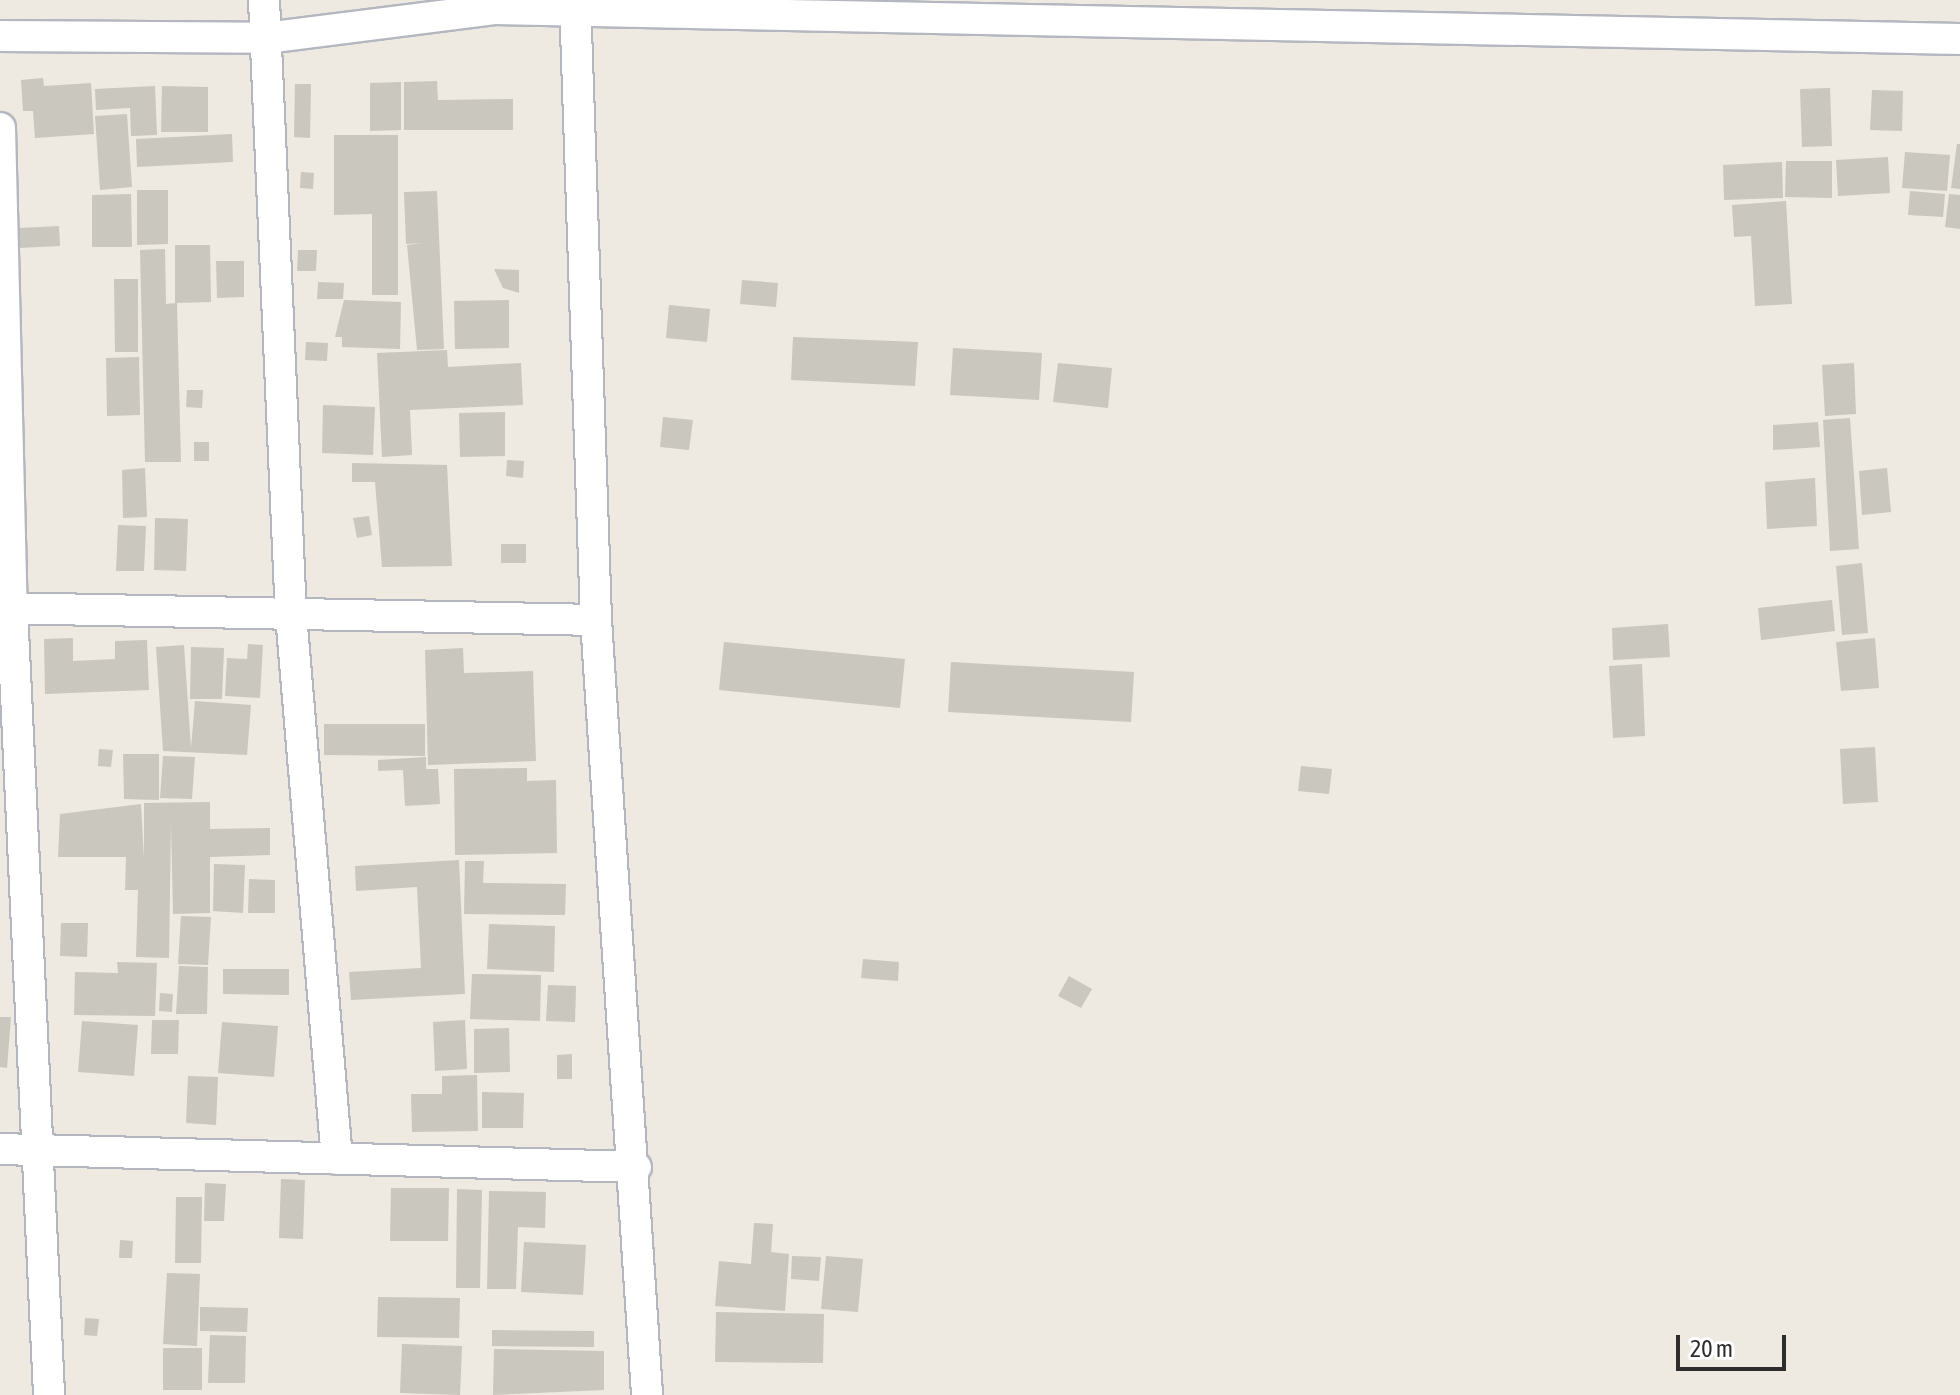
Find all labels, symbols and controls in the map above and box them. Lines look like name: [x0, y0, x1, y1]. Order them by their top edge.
scale bar: [1680, 1319, 1790, 1369]
text: 20 m: [1690, 1335, 1733, 1362]

